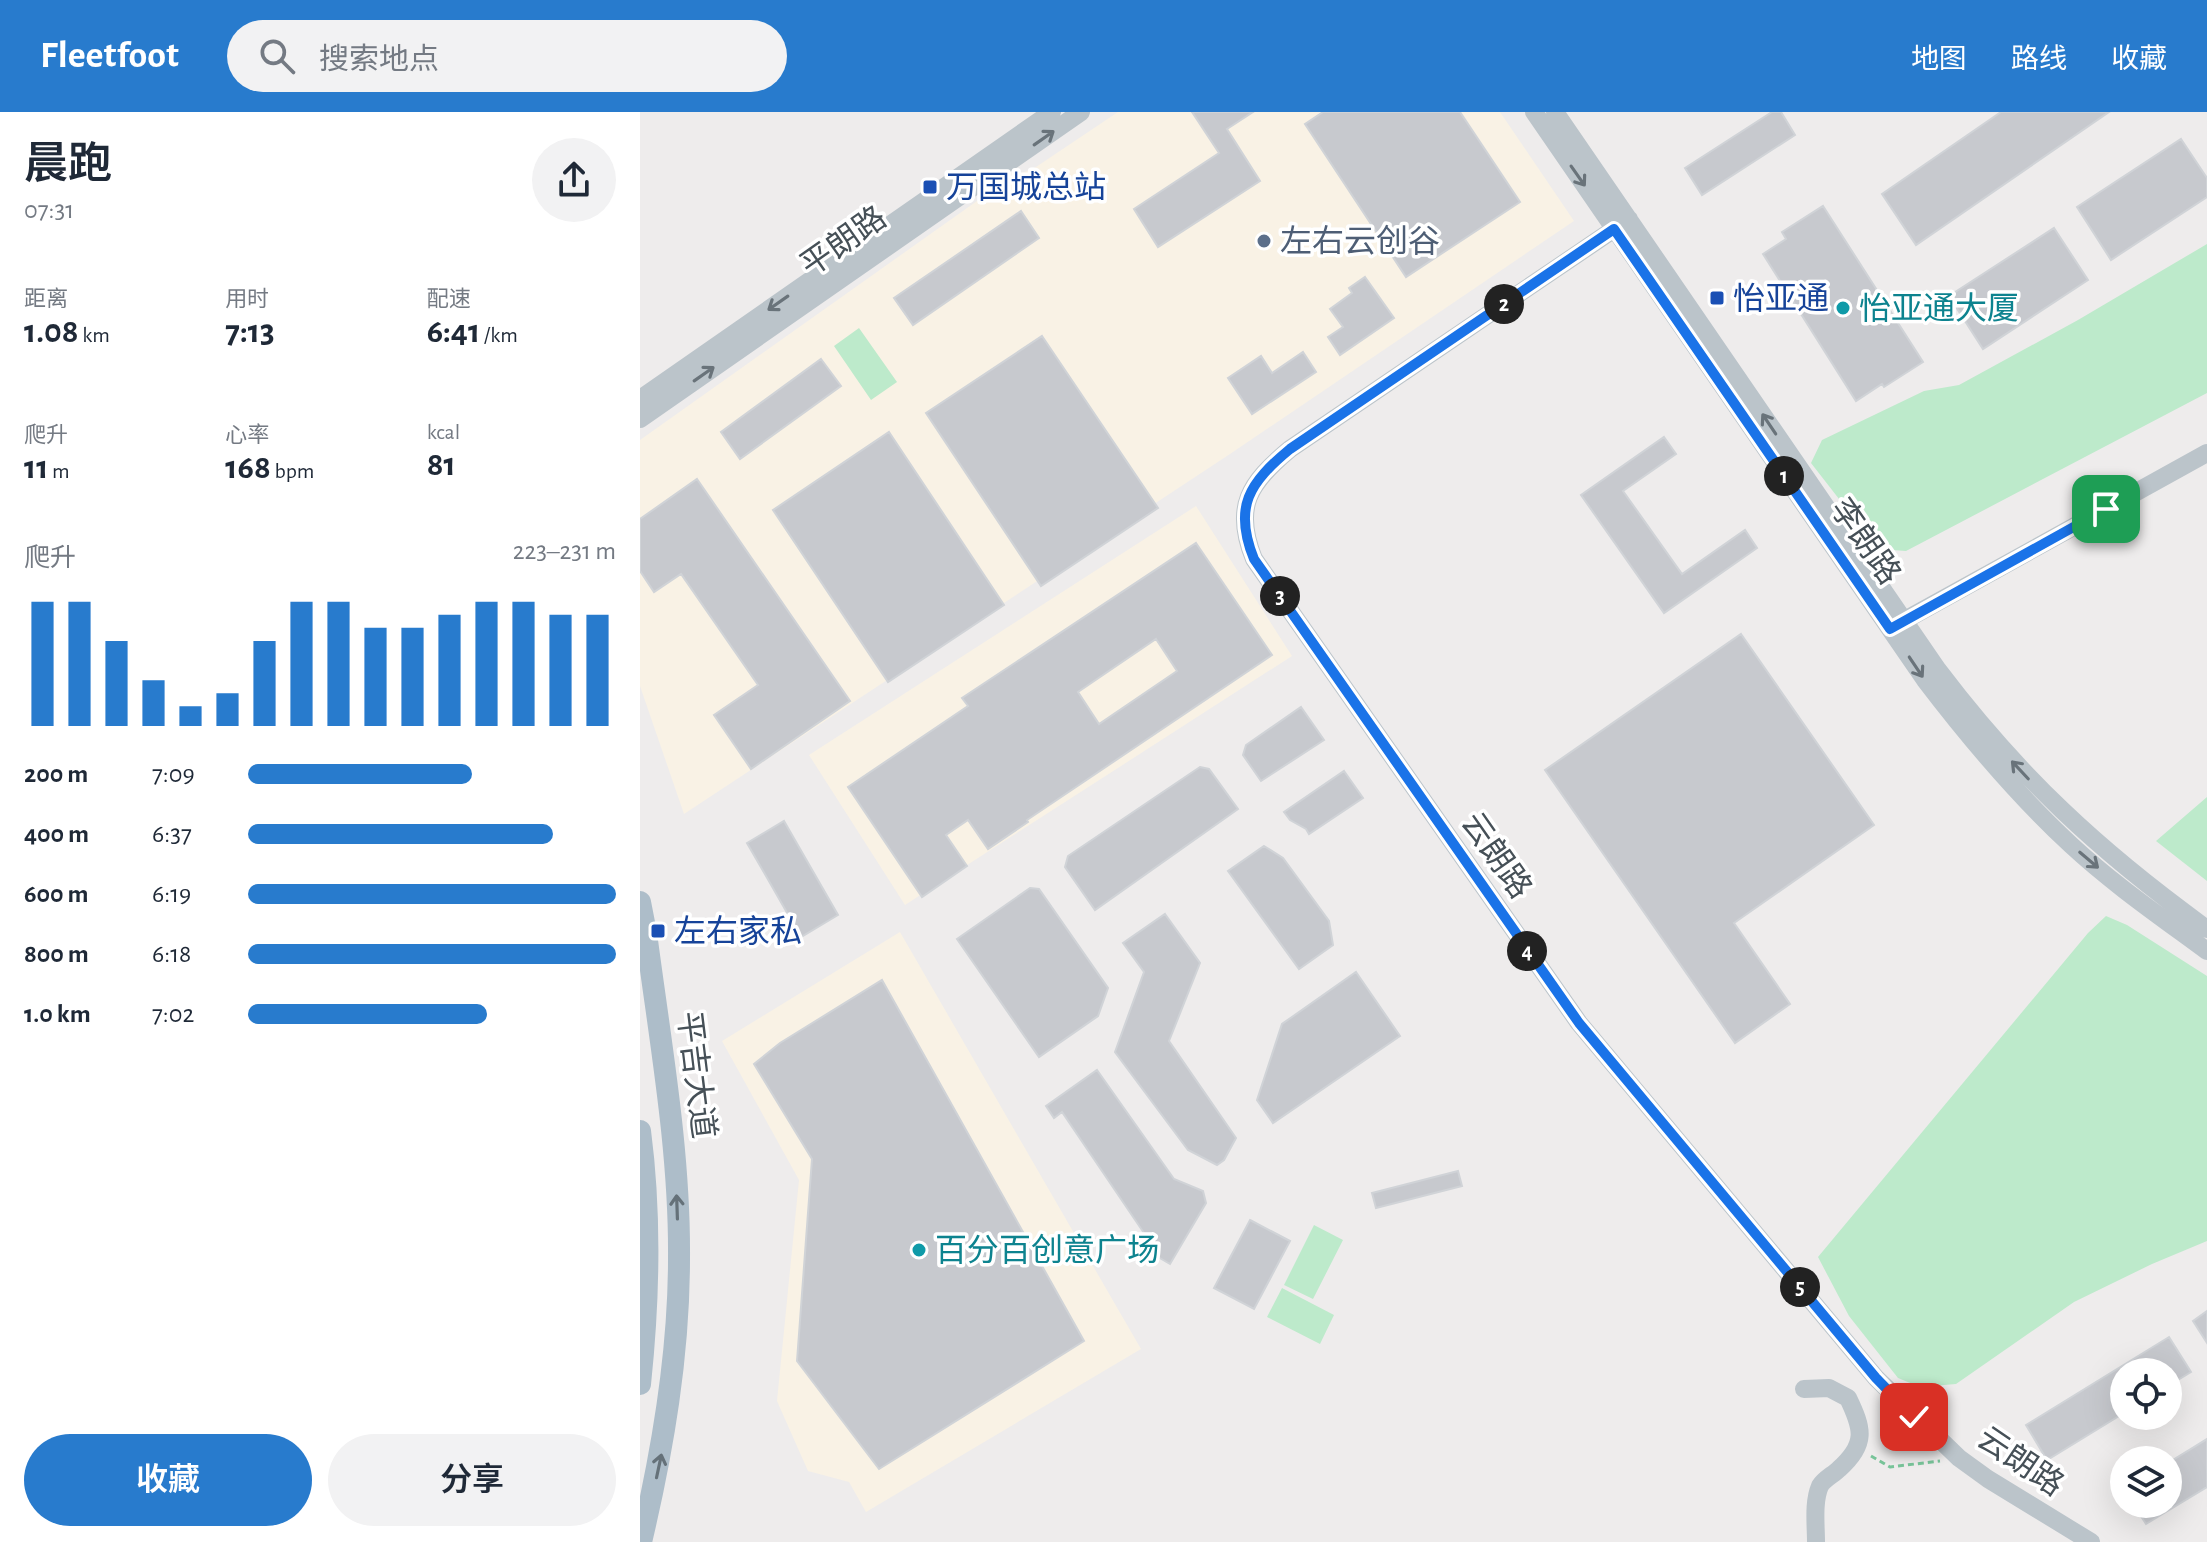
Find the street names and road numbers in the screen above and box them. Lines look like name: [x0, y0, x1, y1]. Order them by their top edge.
street label: 平朗路: [794, 200, 892, 282]
street label: 李朗路: [1825, 492, 1907, 590]
street label: 云朗路: [1456, 806, 1538, 904]
street label: 平吉大道: [672, 1009, 722, 1141]
street label: 云朗路: [1972, 1420, 2070, 1502]

